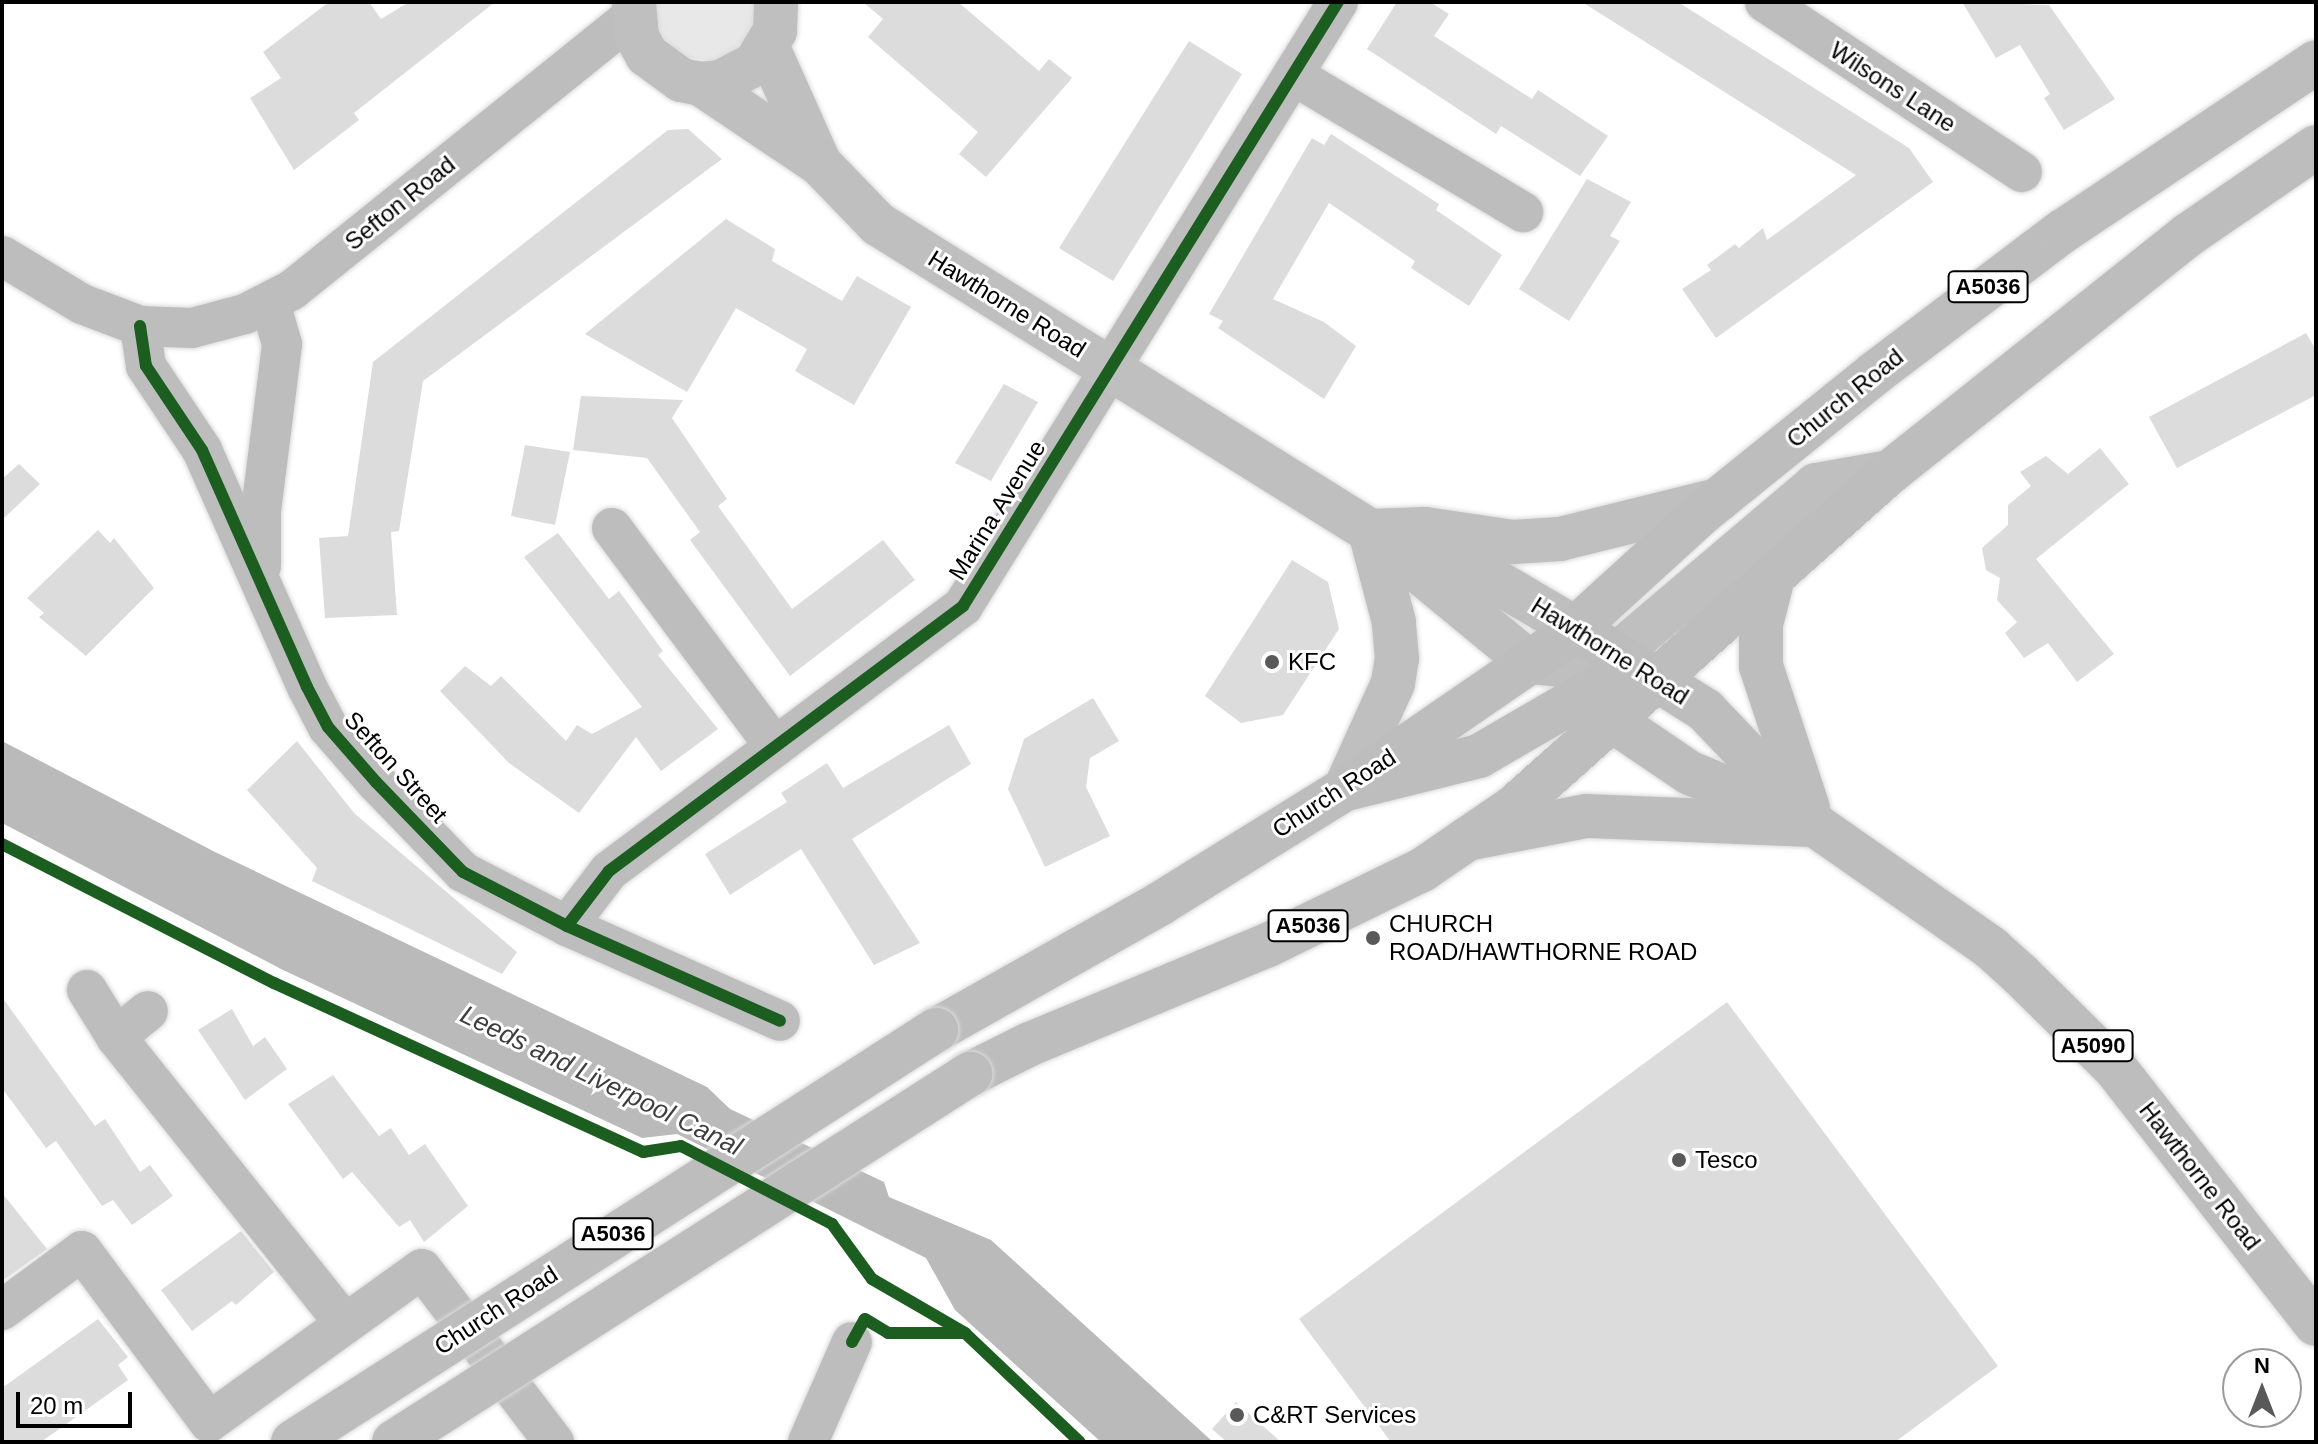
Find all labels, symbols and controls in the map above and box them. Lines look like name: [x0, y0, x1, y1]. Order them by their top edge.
street label: Wilsons Lane: [1825, 36, 1961, 138]
street label: Sefton Road: [339, 150, 461, 256]
street label: Hawthorne Road: [923, 244, 1091, 364]
road number: A5036: [1946, 269, 2030, 305]
street label: Church Road: [1781, 342, 1909, 454]
street label: Marina Avenue: [942, 434, 1052, 586]
street label: Hawthorne Road: [1526, 591, 1694, 711]
place label: KFC: [1288, 648, 1336, 676]
marker: KFC: [1263, 653, 1281, 671]
street label: Sefton Street: [338, 705, 454, 829]
street label: Church Road: [1267, 742, 1401, 844]
road number: A5036: [1266, 908, 1350, 944]
place label: CHURCH ROAD/HAWTHORNE ROAD: [1389, 910, 1697, 966]
marker: CHURCH ROAD/HAWTHORNE ROAD: [1364, 929, 1382, 947]
water label: Leeds and Liverpool Canal: [455, 999, 747, 1163]
road number: A5090: [2051, 1028, 2135, 1064]
street label: Hawthorne Road: [2133, 1096, 2267, 1256]
place label: Tesco: [1695, 1146, 1758, 1174]
marker: Tesco: [1670, 1151, 1688, 1169]
road number: A5036: [571, 1216, 655, 1252]
street label: Church Road: [429, 1259, 563, 1361]
north arrow: [2222, 1348, 2302, 1428]
text: N: [2254, 1353, 2270, 1378]
scale bar: [20, 1376, 136, 1426]
text: 20 m: [30, 1392, 83, 1419]
place label: C&RT Services: [1253, 1401, 1417, 1429]
marker: C&RT Services: [1228, 1406, 1246, 1424]

